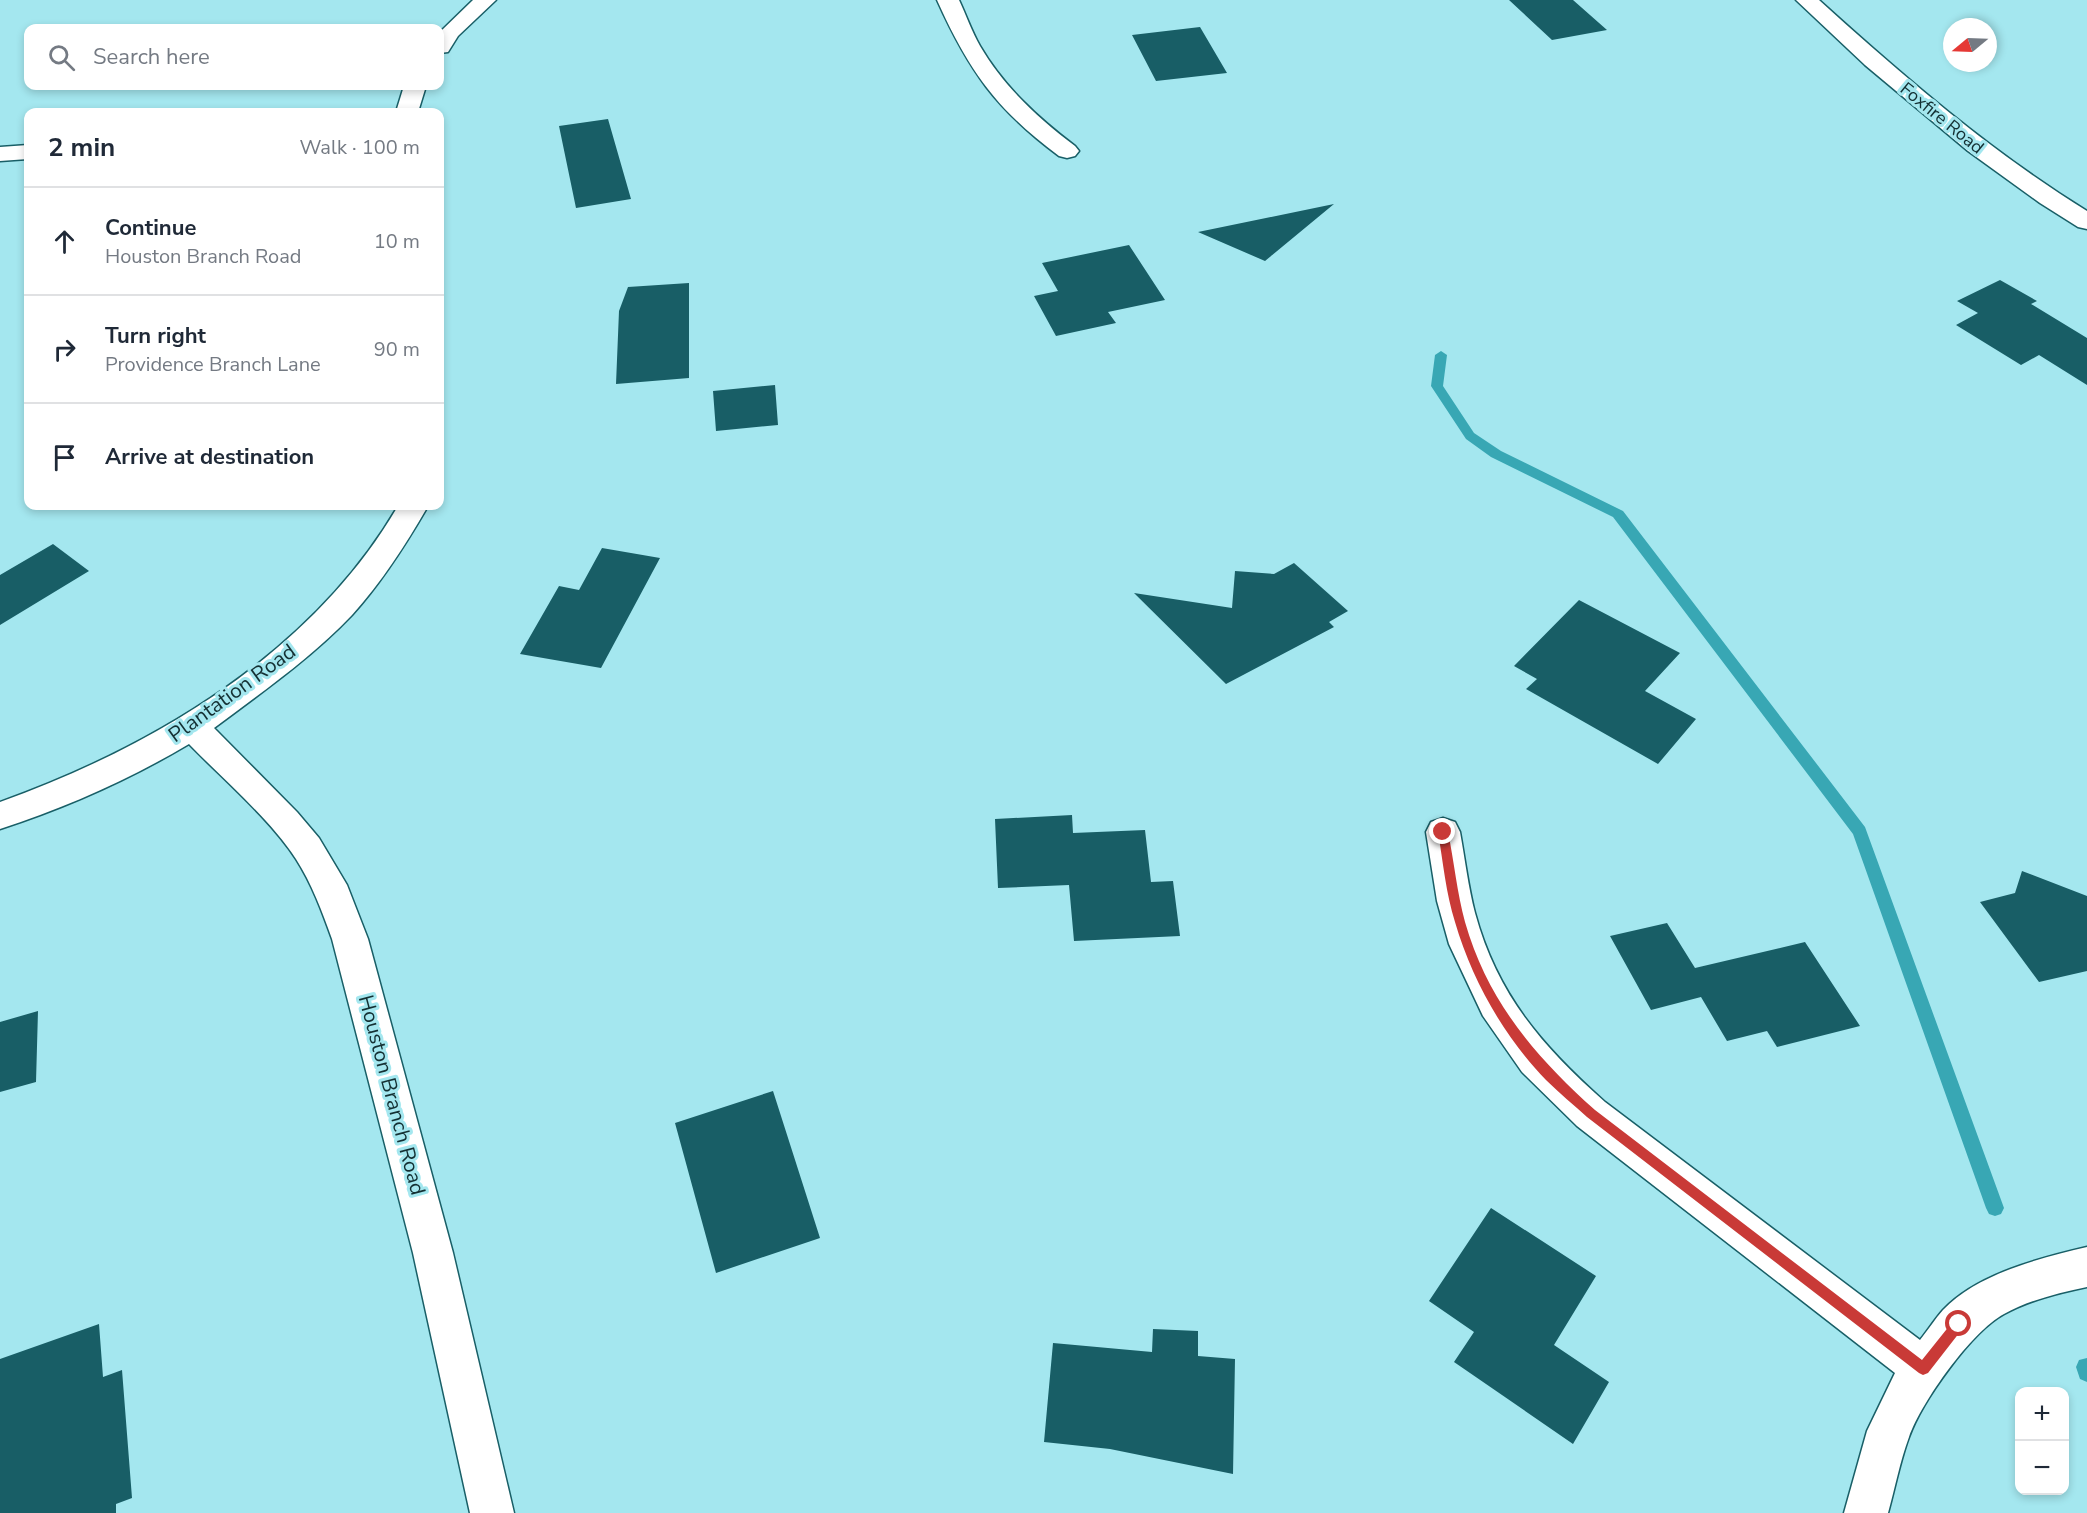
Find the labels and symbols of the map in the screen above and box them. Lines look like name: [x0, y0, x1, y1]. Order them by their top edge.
north arrow: [1943, 18, 1997, 72]
street label: Foxfire Road: [1895, 77, 1989, 159]
street label: Plantation Road: [163, 637, 301, 749]
route end: [1429, 818, 1455, 844]
street label: Houston Branch Road: [352, 992, 432, 1198]
route start: [1945, 1310, 1971, 1336]

